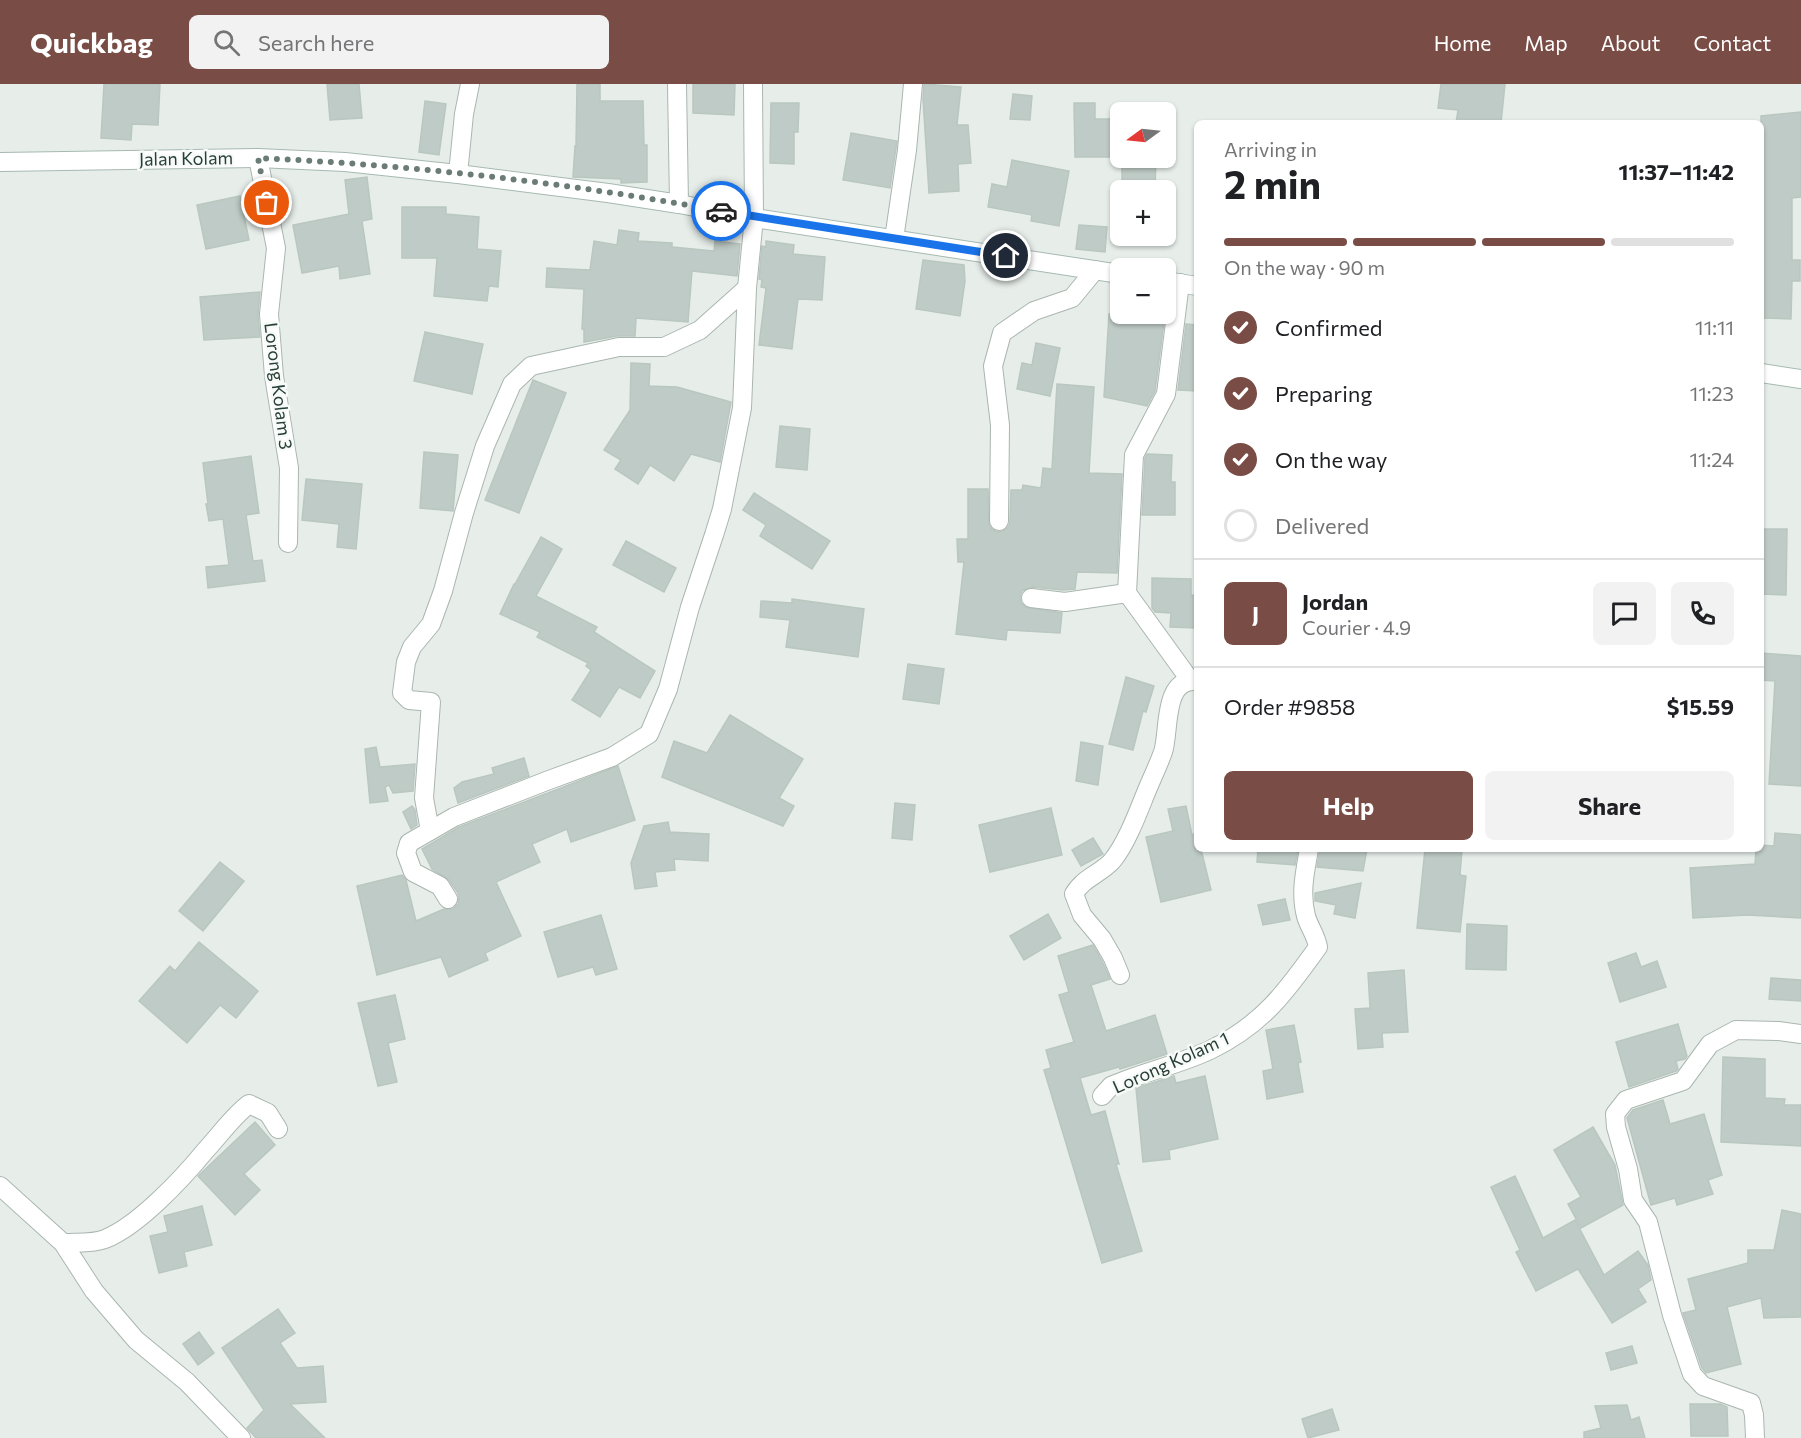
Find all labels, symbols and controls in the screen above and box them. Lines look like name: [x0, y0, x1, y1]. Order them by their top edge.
search box: [189, 15, 609, 69]
text: Quickbag: [30, 25, 153, 59]
icon: search: [210, 26, 243, 59]
text: Search here: [258, 29, 374, 56]
text: Home: [1434, 30, 1491, 55]
text: Map: [1524, 30, 1568, 55]
text: About: [1601, 30, 1660, 55]
text: Contact: [1693, 30, 1771, 55]
north arrow: [1110, 102, 1176, 168]
map controls: [1110, 102, 1176, 324]
text: Arriving in: [1224, 137, 1317, 161]
street label: Jalan Kolam: [139, 146, 233, 170]
text: 11:37–11:42: [1618, 158, 1734, 185]
text: 2 min: [1224, 159, 1321, 207]
pin: [241, 177, 292, 228]
button: +: [1110, 180, 1176, 246]
courier: [691, 181, 751, 241]
icon: bag: [250, 186, 283, 219]
icon: car: [705, 195, 738, 228]
pin: [980, 230, 1031, 281]
icon: home: [989, 239, 1022, 272]
text: On the way · 90 m: [1224, 255, 1385, 279]
button: −: [1110, 258, 1176, 324]
icon: check: [1224, 311, 1257, 344]
text: Confirmed: [1275, 314, 1382, 341]
text: 11:11: [1695, 315, 1734, 339]
street label: Lorong Kolam 3: [260, 321, 298, 451]
icon: check: [1224, 377, 1257, 410]
text: Preparing: [1275, 380, 1372, 407]
text: 11:23: [1690, 381, 1734, 405]
icon: check: [1224, 443, 1257, 476]
text: On the way: [1275, 446, 1387, 473]
text: 11:24: [1689, 447, 1734, 471]
text: Delivered: [1275, 512, 1369, 539]
button: chat: [1593, 582, 1656, 645]
button: phone: [1671, 582, 1734, 645]
text: Jordan: [1302, 588, 1368, 615]
text: J: [1252, 600, 1259, 627]
text: Courier · 4.9: [1302, 615, 1411, 639]
text: Order #9858: [1224, 693, 1355, 720]
text: $15.59: [1667, 693, 1734, 720]
button: Help: [1224, 771, 1473, 840]
button: Share: [1485, 771, 1734, 840]
street label: Lorong Kolam 1: [1109, 1027, 1232, 1098]

